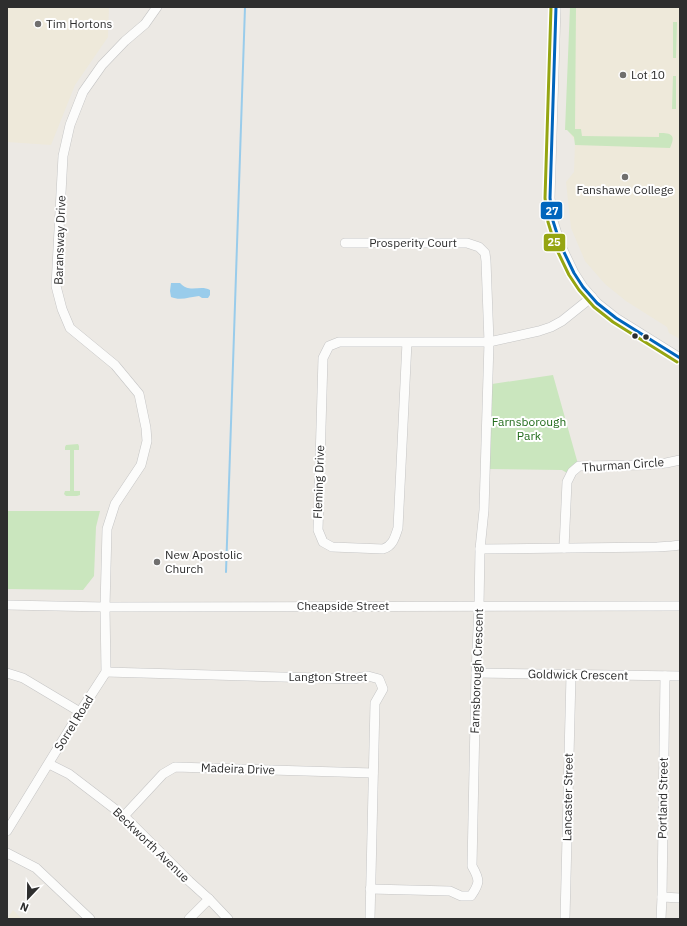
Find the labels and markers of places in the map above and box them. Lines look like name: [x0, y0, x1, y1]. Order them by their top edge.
place label: Tim Hortons: [46, 16, 113, 31]
marker: Tim Hortons: [33, 19, 43, 29]
place label: Lot 10: [631, 67, 665, 82]
marker: Lot 10: [618, 70, 628, 80]
marker: Fanshawe College: [620, 172, 630, 182]
place label: Fanshawe College: [576, 182, 674, 197]
unlabelled marker: [630, 331, 640, 341]
unlabelled marker: [641, 332, 651, 342]
place label: New Apostolic Church: [165, 547, 242, 576]
marker: New Apostolic Church: [152, 557, 162, 567]

